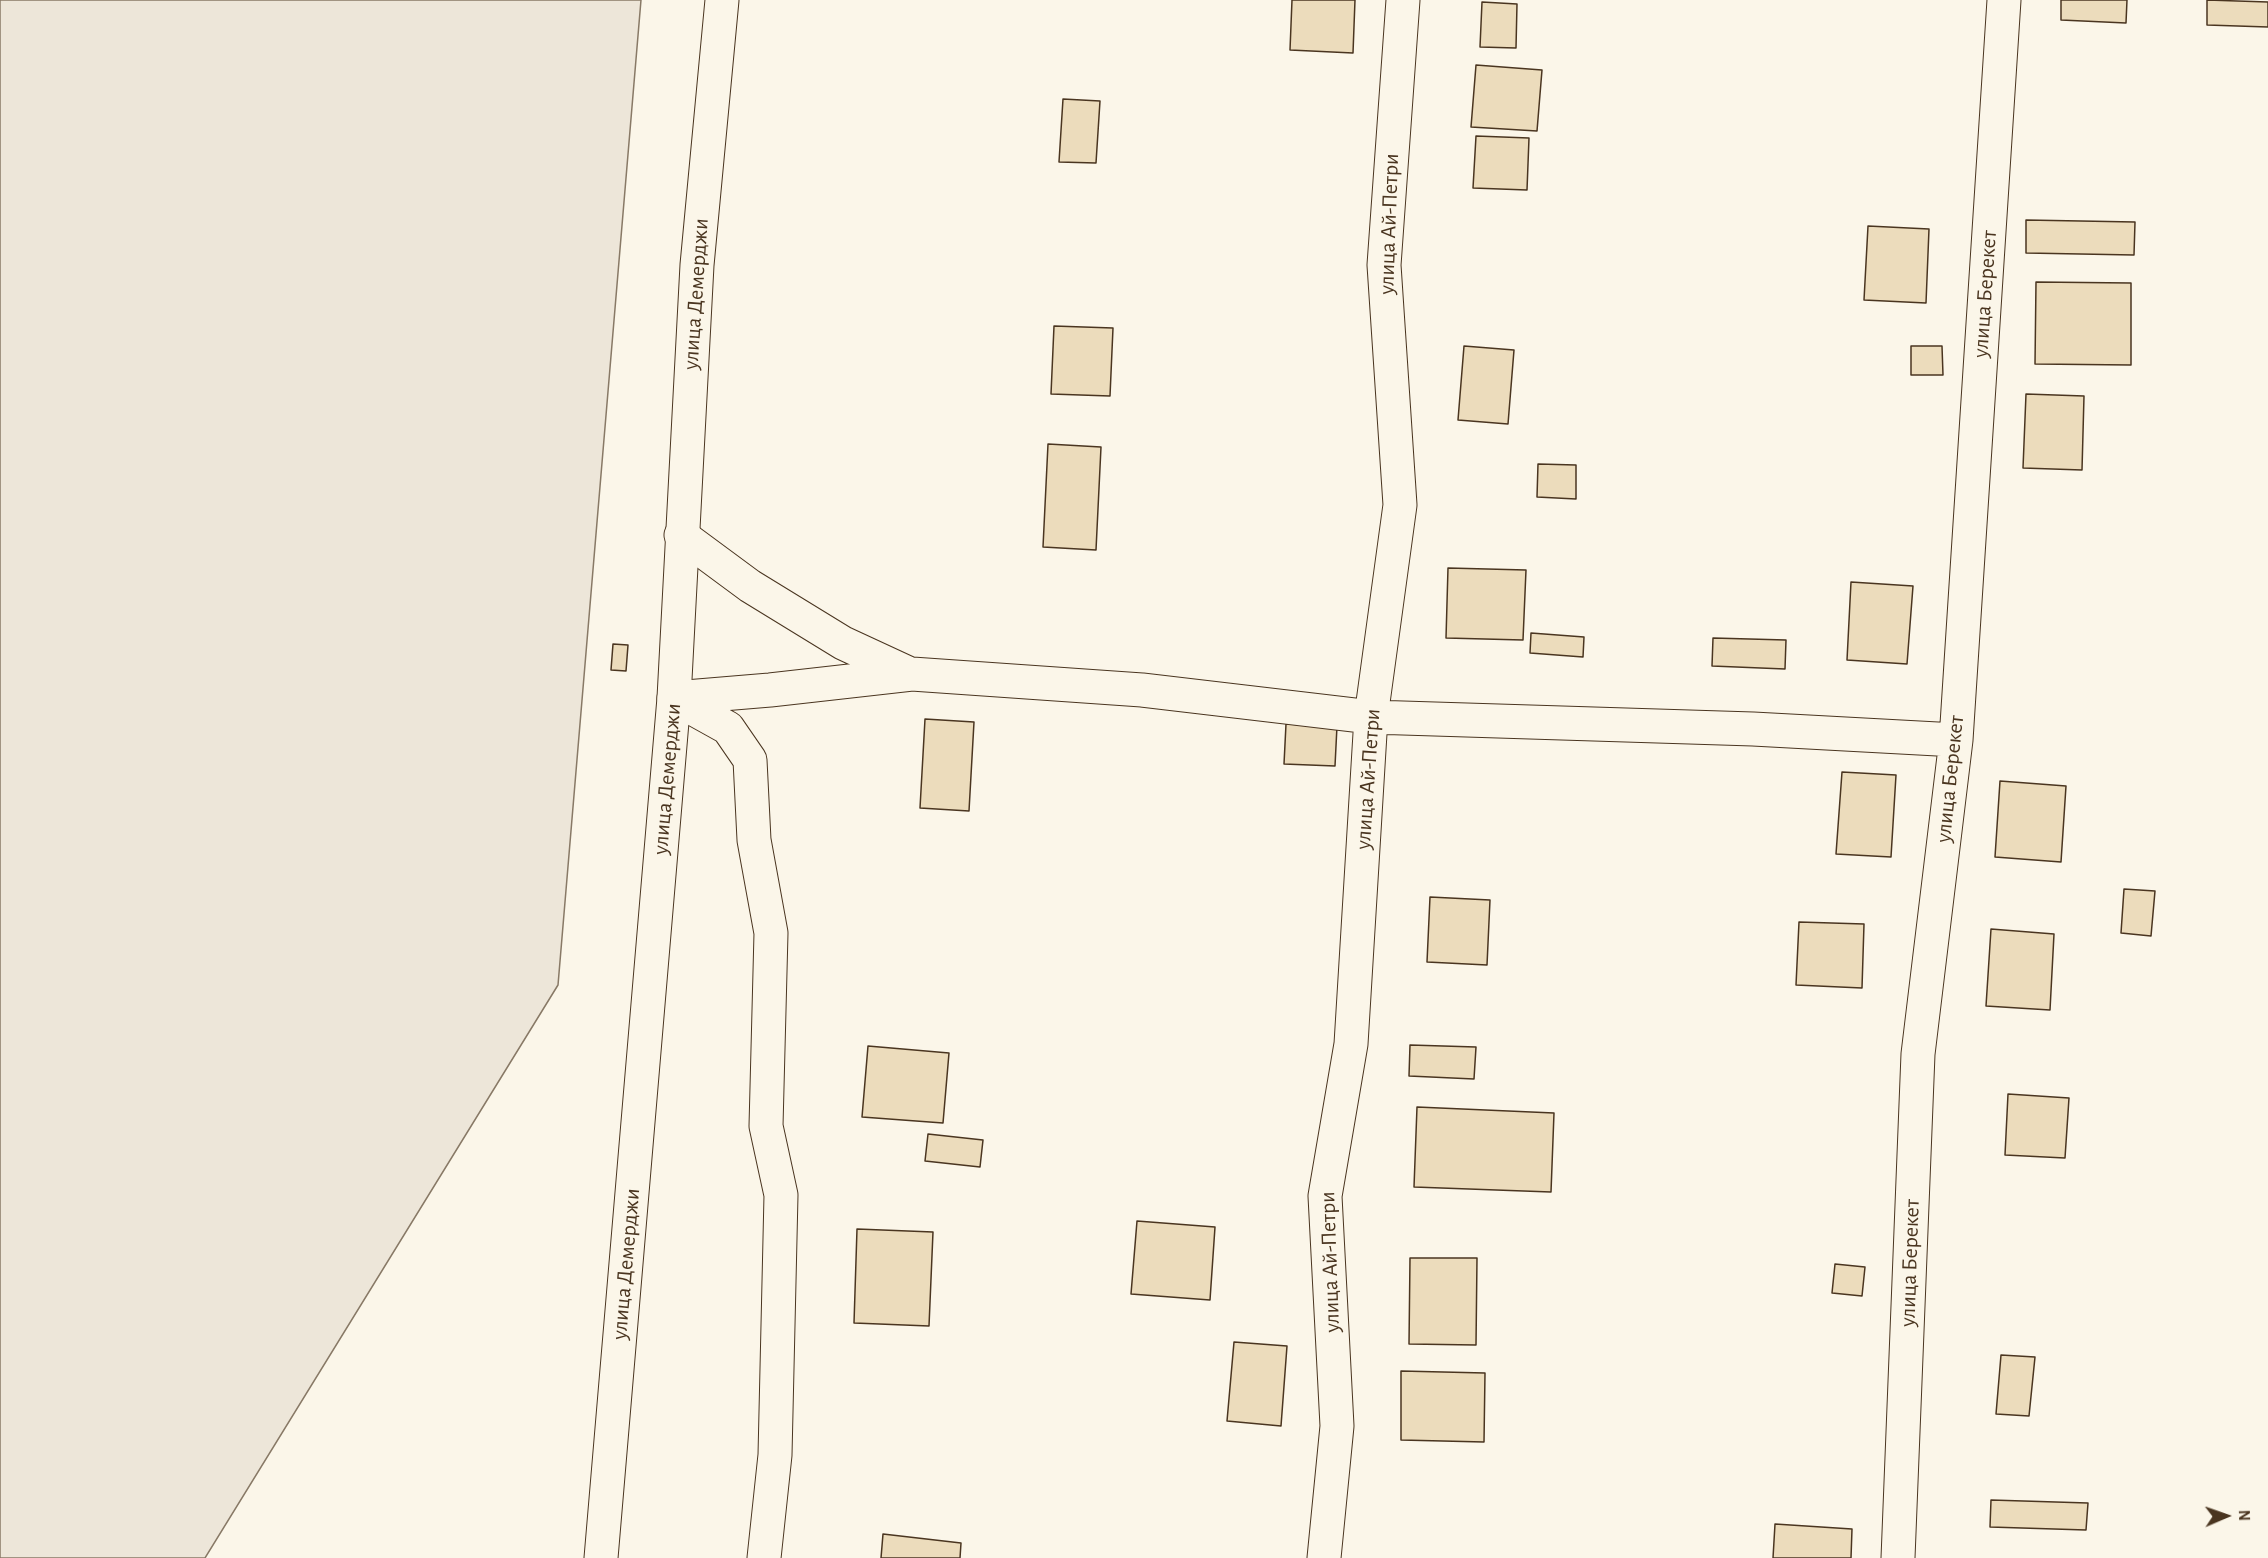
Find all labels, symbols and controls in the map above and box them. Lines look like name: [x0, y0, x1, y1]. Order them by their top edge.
street label: улица Ай-Петри: [1373, 153, 1405, 295]
street label: улица Демерджи: [678, 217, 714, 371]
street label: улица Берекет: [1967, 229, 2003, 359]
street label: улица Демерджи: [647, 702, 687, 856]
street label: улица Ай-Петри: [1350, 708, 1386, 850]
street label: улица Берекет: [1930, 714, 1970, 844]
street label: улица Демерджи: [606, 1187, 646, 1341]
street label: улица Ай-Петри: [1314, 1191, 1346, 1333]
street label: улица Берекет: [1895, 1199, 1925, 1327]
north arrow: [2196, 1486, 2256, 1546]
text: N: [2236, 1510, 2252, 1521]

